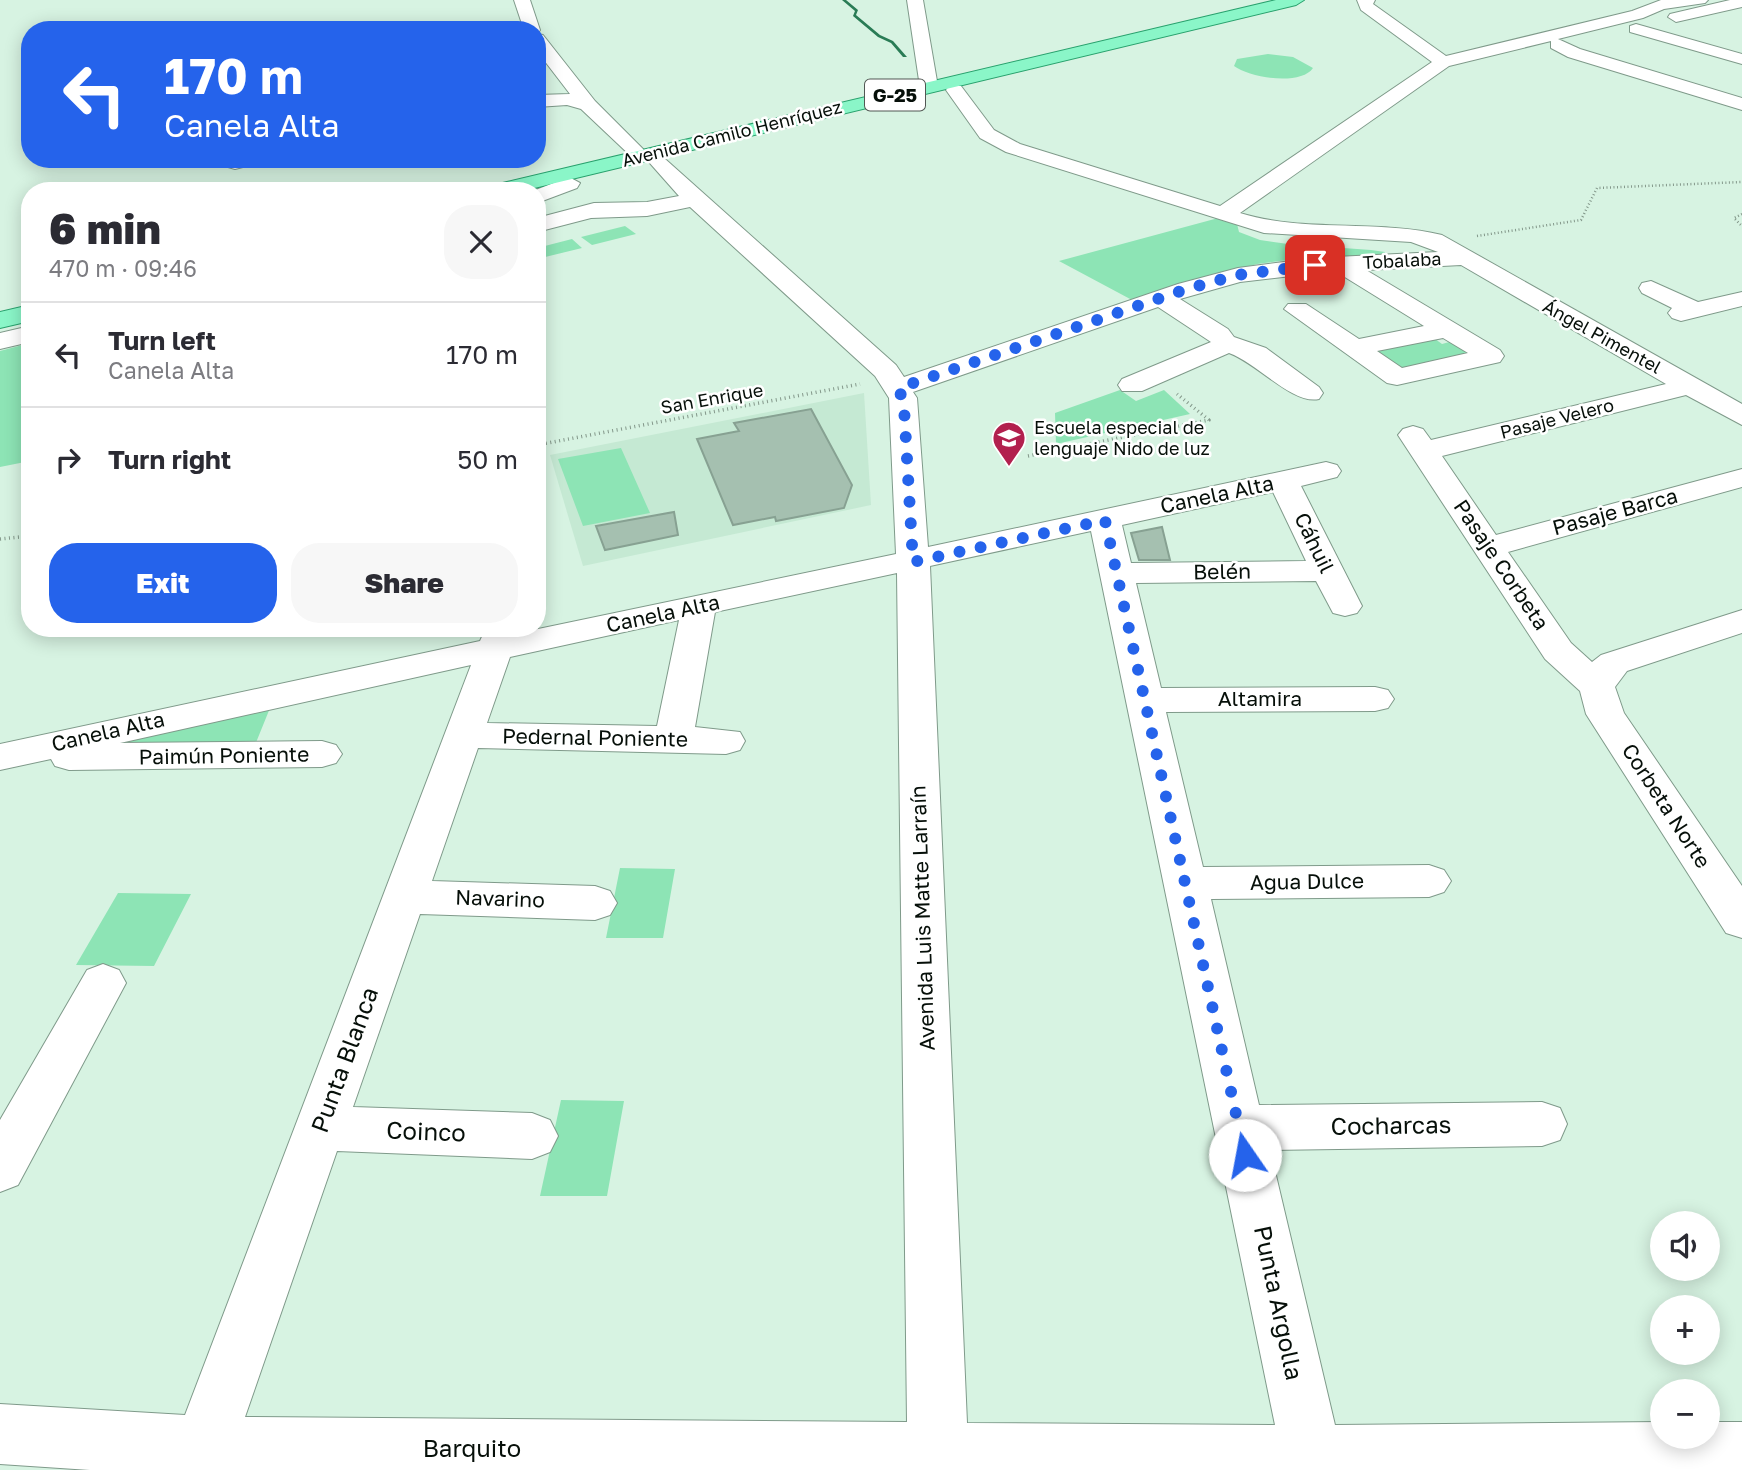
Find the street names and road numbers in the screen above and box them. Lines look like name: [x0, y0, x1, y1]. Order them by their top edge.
road number: G-25: [865, 80, 925, 110]
street label: Avenida Camilo Henríquez: [620, 95, 844, 171]
street label: Tobalaba: [1362, 247, 1442, 273]
street label: Ángel Pimentel: [1539, 294, 1666, 378]
street label: San Enrique: [659, 378, 765, 418]
street label: Pasaje Velero: [1498, 393, 1616, 443]
street label: Canela Alta: [1158, 469, 1276, 519]
street label: Pasaje Barca: [1549, 482, 1680, 540]
street label: Pasaje Corbeta: [1449, 494, 1555, 635]
street label: Cáhuil: [1289, 508, 1341, 577]
street label: Belén: [1193, 557, 1251, 585]
street label: Canela Alta: [604, 588, 722, 638]
street label: Altamira: [1218, 685, 1302, 711]
street label: Canela Alta: [49, 705, 167, 757]
street label: Pedernal Poniente: [502, 722, 688, 752]
street label: Corbeta Norte: [1617, 738, 1717, 873]
street label: Paimún Poniente: [138, 741, 310, 769]
street label: Avenida Luis Matte Larraín: [904, 785, 940, 1051]
street label: Agua Dulce: [1250, 867, 1364, 895]
street label: Navarino: [455, 883, 545, 913]
street label: Punta Blanca: [304, 983, 383, 1136]
street label: Cocharcas: [1330, 1109, 1452, 1140]
street label: Coinco: [386, 1115, 466, 1146]
street label: Punta Argolla: [1249, 1223, 1310, 1383]
street label: Barquito: [423, 1433, 521, 1462]

